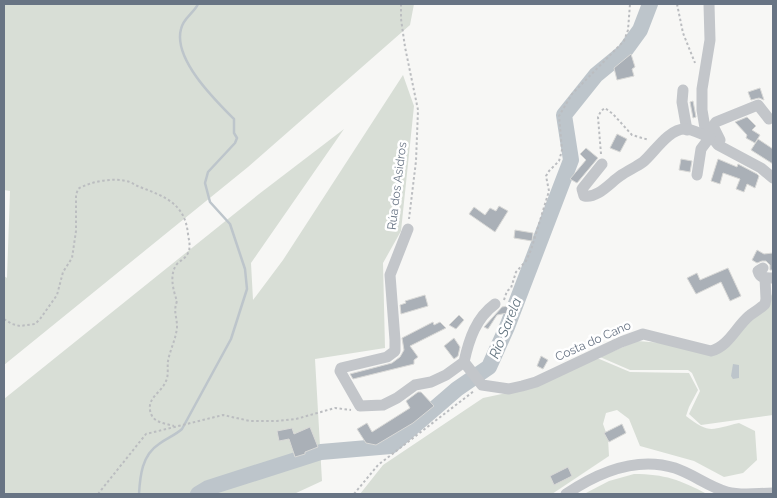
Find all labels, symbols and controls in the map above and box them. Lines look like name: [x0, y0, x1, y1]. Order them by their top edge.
street label: Rúa dos Asidros: [385, 141, 409, 231]
water label: Río Sarela: [486, 295, 524, 361]
street label: Costa do Cano: [553, 318, 633, 364]

